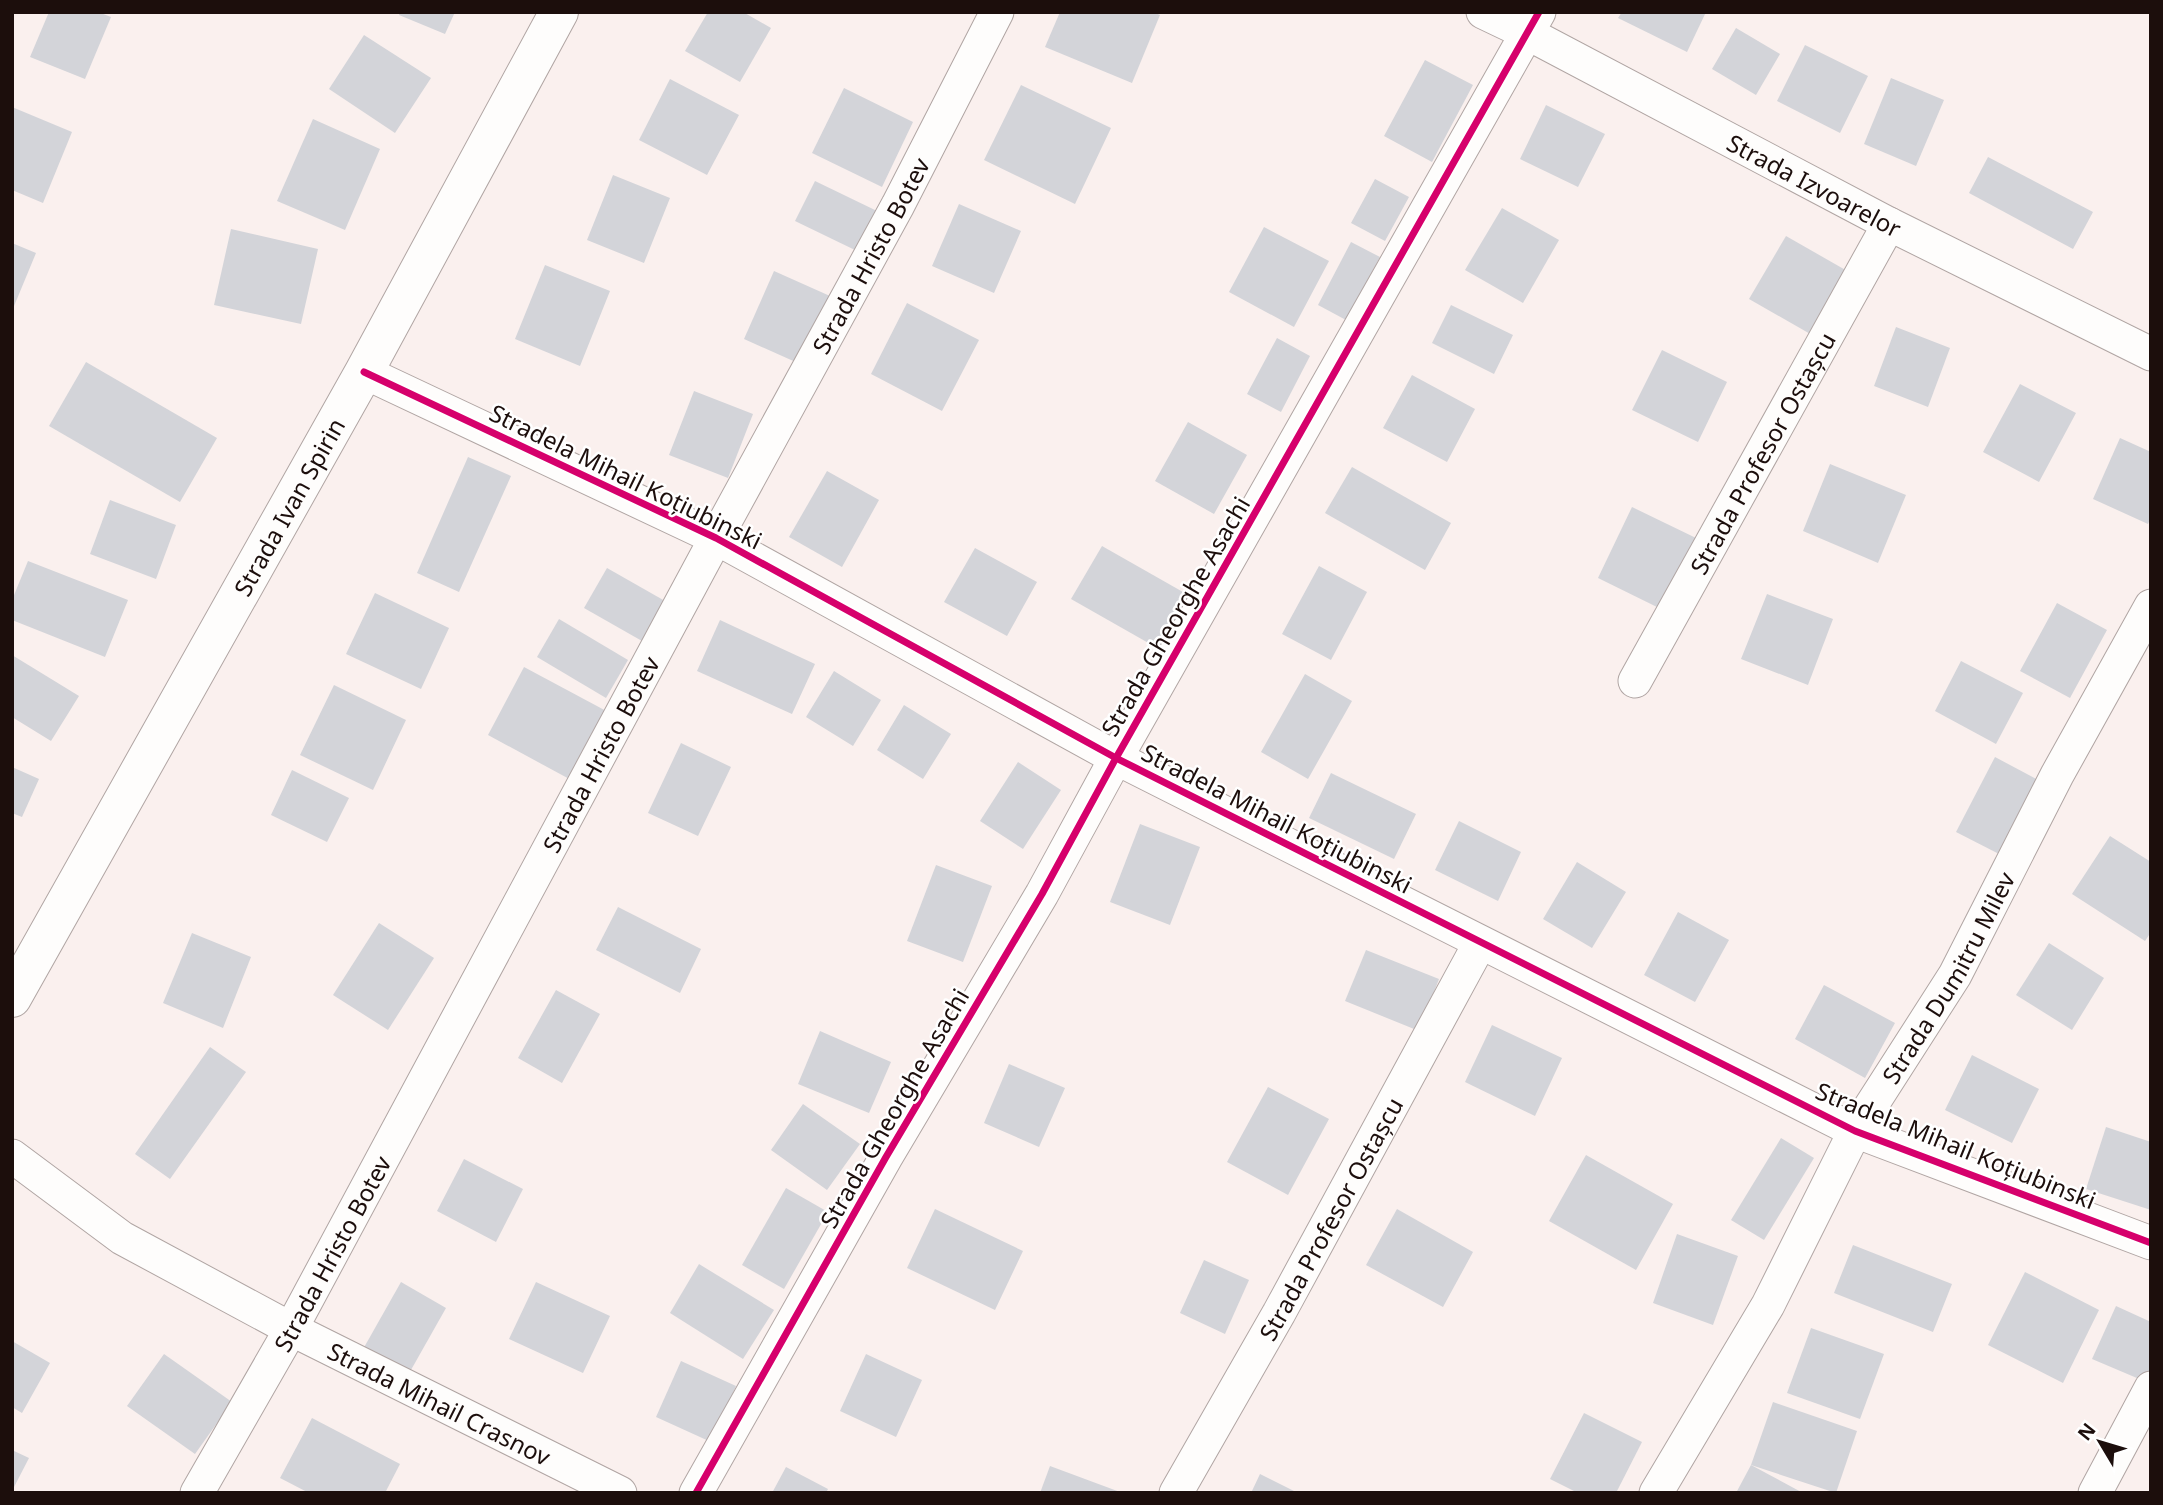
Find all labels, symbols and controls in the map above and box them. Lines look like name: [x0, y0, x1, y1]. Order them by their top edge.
street label: Strada Izvoarelor: [1722, 125, 1907, 244]
street label: Strada Hristo Botev: [804, 151, 937, 359]
street label: Strada Profesor Ostașcu: [1681, 326, 1842, 580]
street label: Stradela Mihail Koțiubinski: [484, 396, 768, 556]
street label: Strada Ivan Spirin: [225, 411, 352, 601]
street label: Strada Gheorghe Asachi: [1093, 490, 1257, 742]
street label: Strada Hristo Botev: [534, 649, 667, 858]
street label: Stradela Mihail Koțiubinski: [1136, 735, 1418, 901]
street label: Strada Dumitru Milev: [1873, 865, 2022, 1089]
street label: Strada Gheorghe Asachi: [812, 982, 976, 1234]
street label: Stradela Mihail Koțiubinski: [1811, 1074, 2101, 1216]
street label: Strada Profesor Ostașcu: [1251, 1091, 1410, 1346]
street label: Strada Hristo Botev: [265, 1149, 398, 1357]
street label: Strada Mihail Crasnov: [322, 1334, 557, 1473]
north arrow: [2065, 1407, 2135, 1477]
text: N: [2072, 1417, 2102, 1446]

